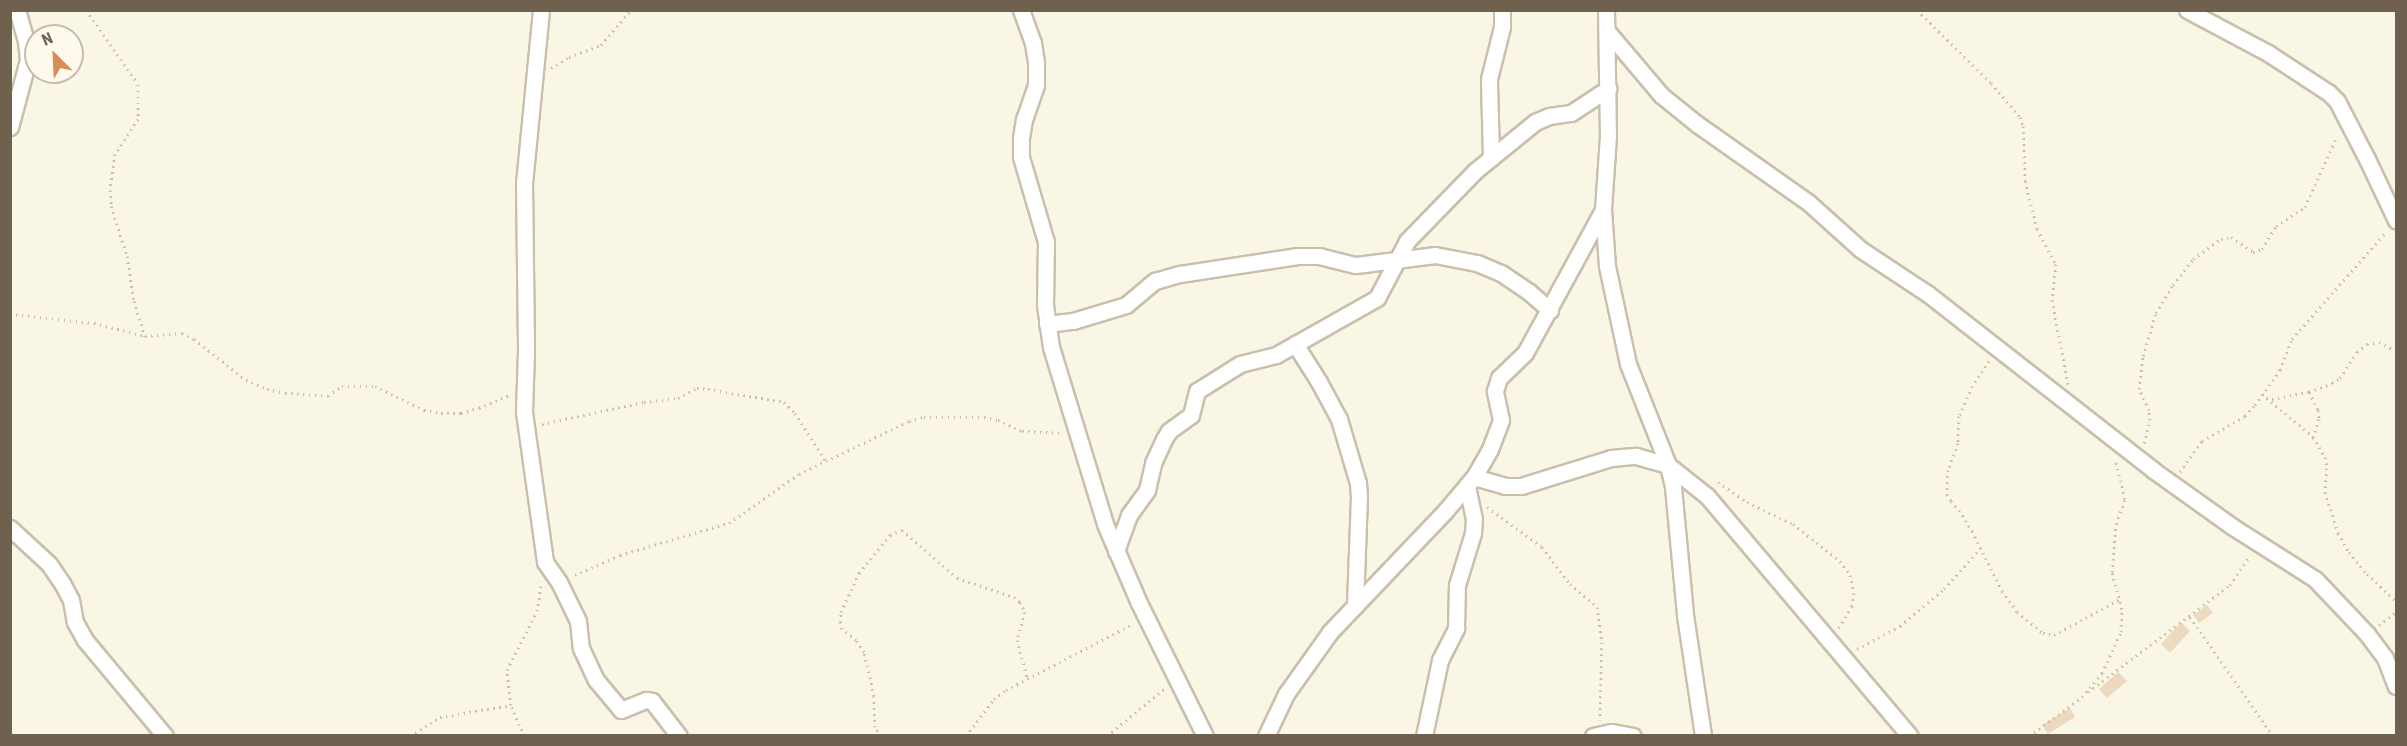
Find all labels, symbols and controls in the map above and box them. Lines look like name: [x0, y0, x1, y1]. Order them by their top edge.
north arrow: [24, 24, 84, 84]
text: N: [39, 28, 56, 50]

